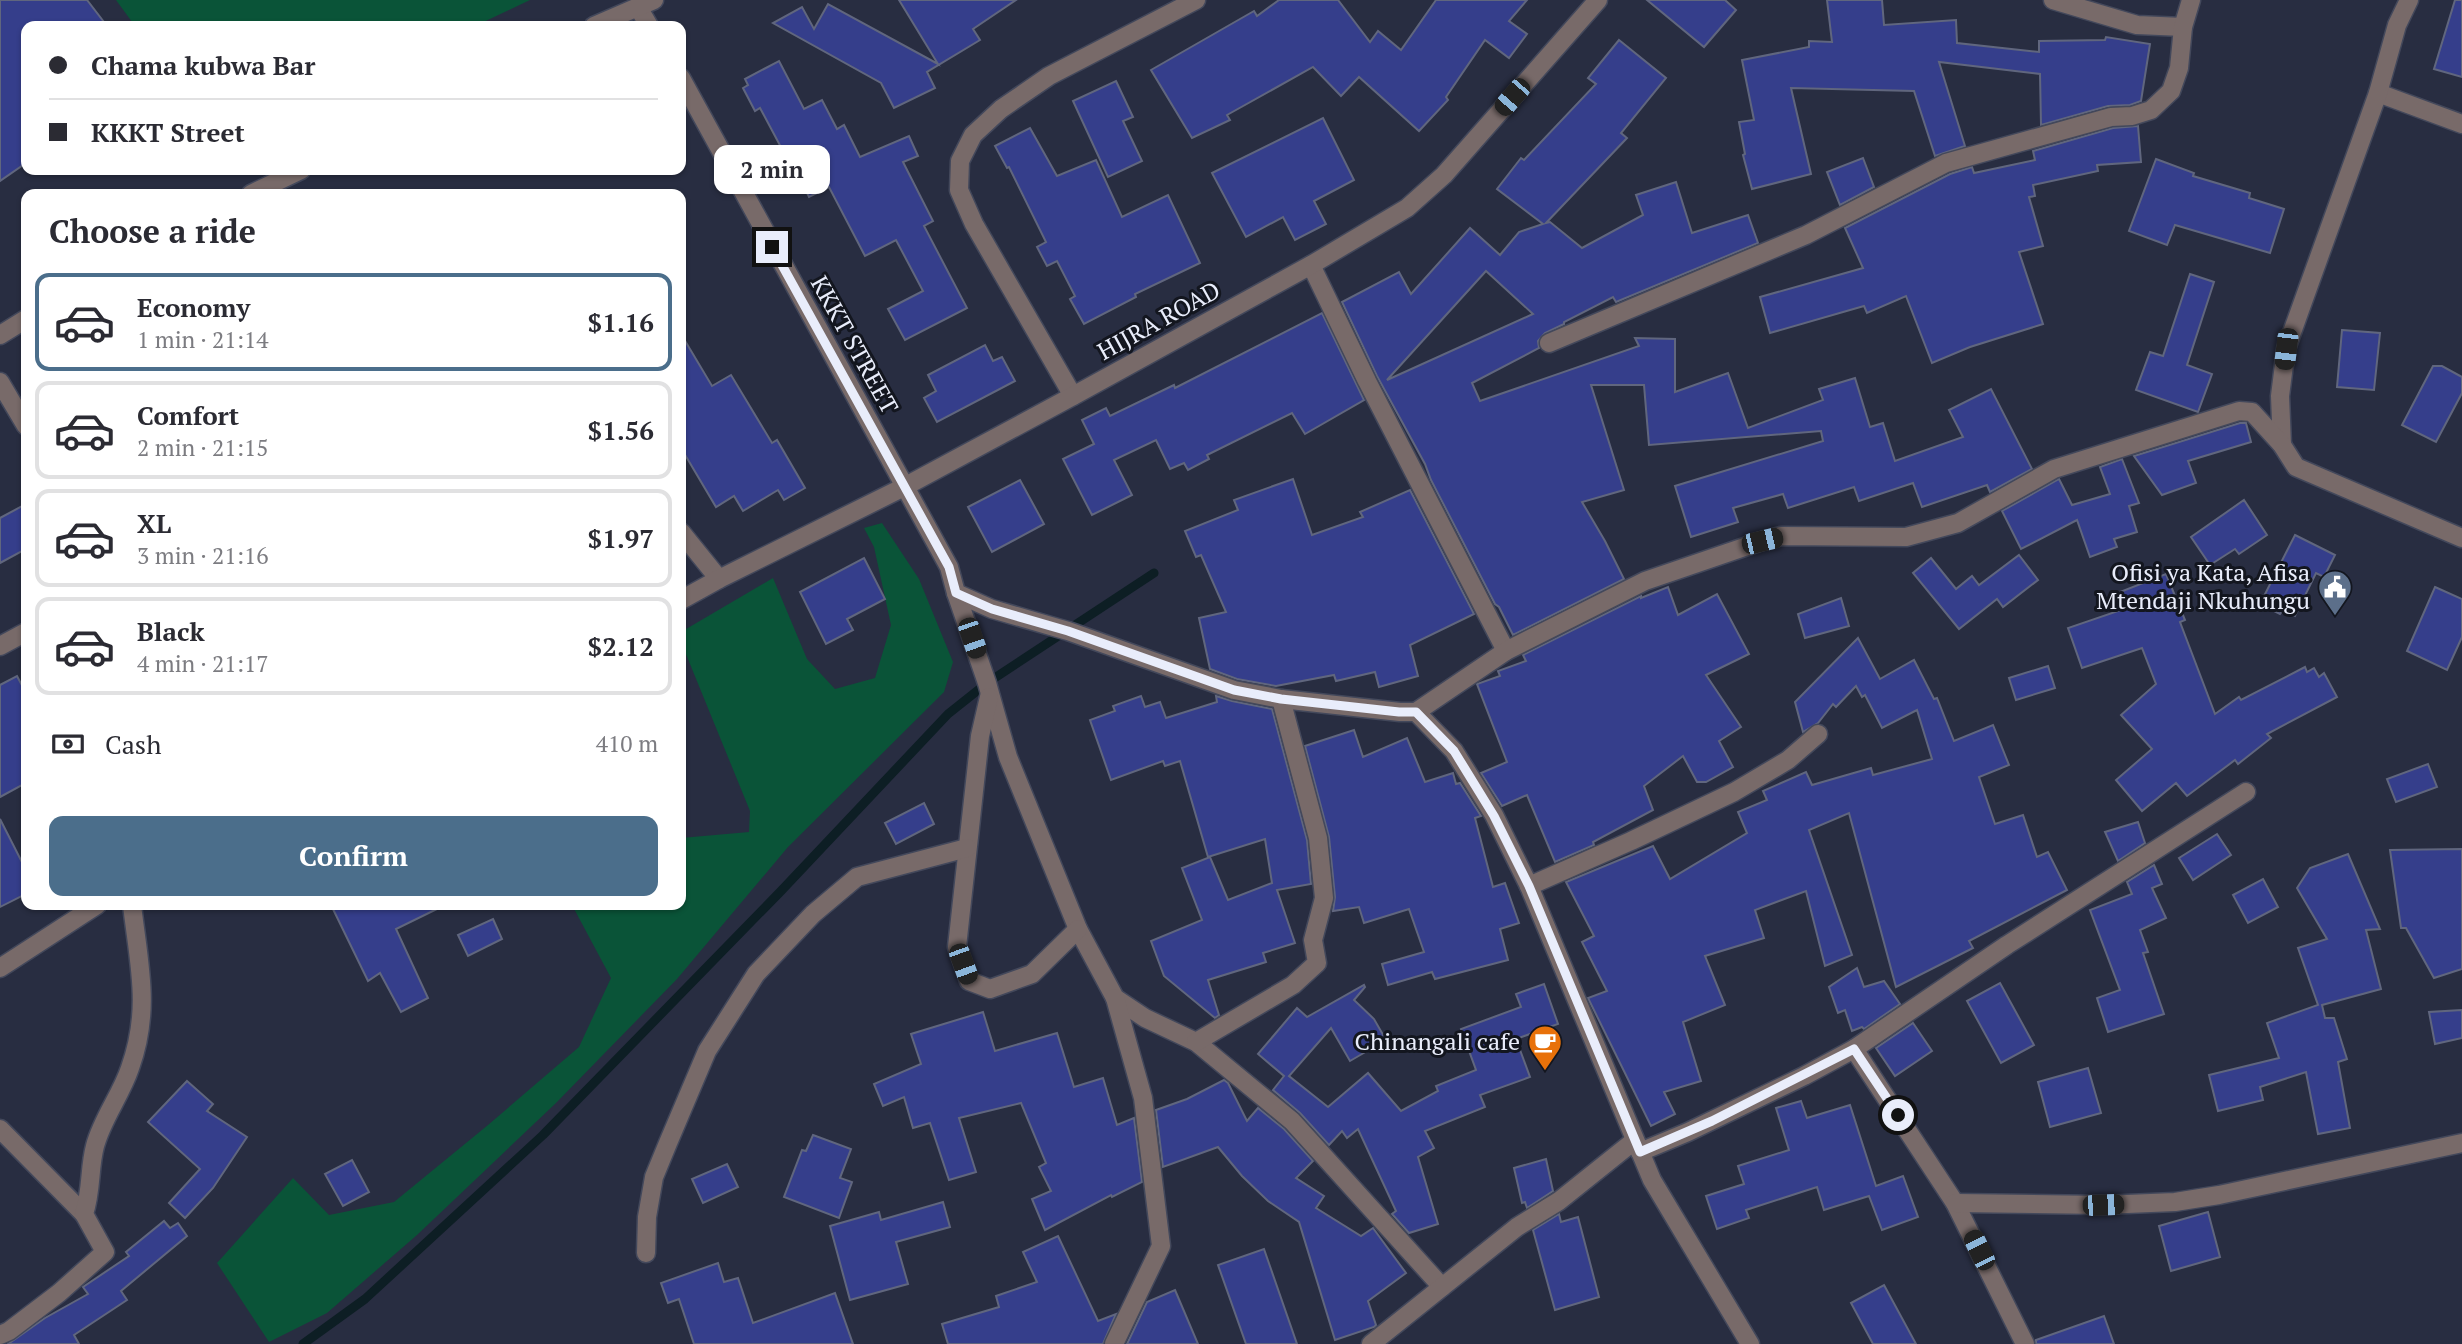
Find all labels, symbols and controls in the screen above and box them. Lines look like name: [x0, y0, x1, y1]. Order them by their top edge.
text: Chama kubwa Bar: [91, 48, 315, 82]
car: [1491, 74, 1534, 120]
text: KKKT Street: [91, 115, 245, 149]
callout: 2 min: [714, 146, 830, 194]
text: 2 min: [741, 154, 803, 185]
text: Choose a ride: [49, 210, 256, 252]
route end: [756, 231, 788, 263]
street label: KKKT STREET: [804, 270, 906, 419]
street label: HIJRA ROAD: [1091, 273, 1226, 367]
text: Economy: [137, 290, 250, 324]
icon: car: [53, 291, 116, 354]
text: $1.16: [588, 305, 654, 339]
text: 1 min · 21:14: [137, 324, 269, 355]
car: [2274, 327, 2299, 371]
text: Comfort: [137, 398, 239, 432]
icon: car: [53, 399, 116, 462]
text: $1.56: [588, 413, 654, 447]
text: 2 min · 21:15: [137, 432, 269, 463]
text: XL: [137, 506, 171, 540]
icon: car: [53, 507, 116, 570]
text: $1.97: [588, 521, 654, 555]
car: [1740, 526, 1785, 556]
text: 3 min · 21:16: [137, 540, 269, 571]
place label: Ofisi ya Kata, Afisa Mtendaji Nkuhungu: [2096, 556, 2310, 616]
public building icon: Ofisi ya Kata, Afisa Mtendaji Nkuhungu: [2316, 568, 2354, 617]
text: Black: [137, 614, 205, 648]
icon: car: [53, 615, 116, 678]
car: [956, 615, 989, 661]
text: $2.12: [588, 629, 654, 663]
text: 4 min · 21:17: [137, 648, 269, 679]
icon: cash: [49, 725, 87, 763]
text: Cash: [105, 727, 161, 761]
text: 410 m: [596, 728, 658, 759]
button: Confirm: [49, 816, 658, 896]
car: [946, 941, 981, 987]
cafe icon: Chinangali cafe: [1526, 1023, 1564, 1072]
place label: Chinangali cafe: [1354, 1025, 1520, 1057]
route start: [1882, 1099, 1914, 1131]
car: [2082, 1194, 2125, 1216]
car: [1961, 1227, 1998, 1273]

